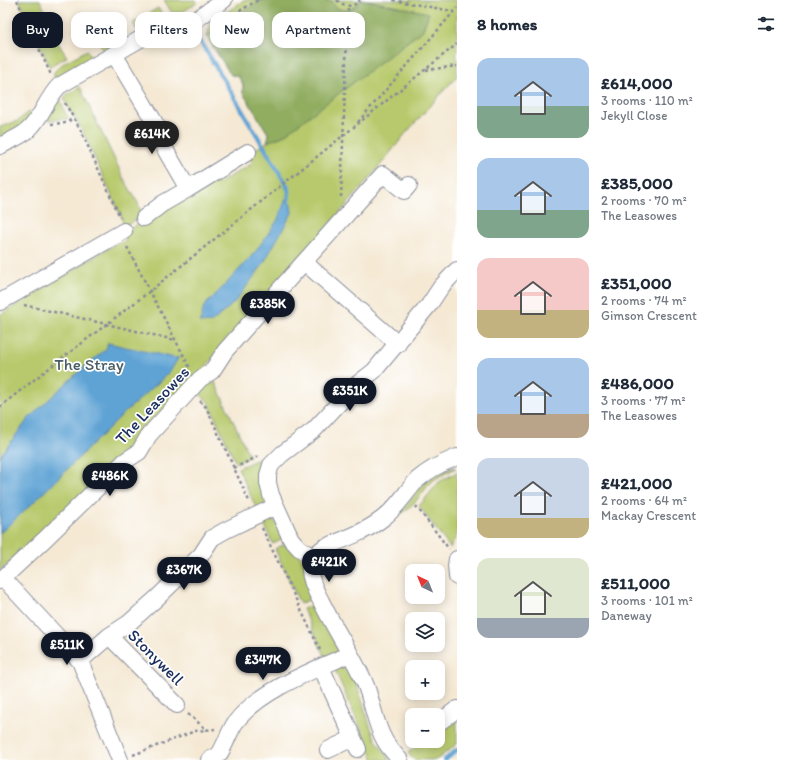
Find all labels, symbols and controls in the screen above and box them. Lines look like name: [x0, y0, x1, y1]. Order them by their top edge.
chip: Buy: [12, 12, 63, 48]
chip: Rent: [71, 12, 127, 48]
chip: Filters: [135, 12, 202, 48]
chip: New: [210, 12, 264, 48]
chip: Apartment: [272, 12, 365, 48]
icon: filters: [755, 13, 777, 35]
text: 8 homes: [477, 14, 537, 34]
text: £614,000: [601, 73, 673, 93]
icon: home: [509, 74, 557, 122]
text: 3 rooms · 110 m²: [601, 93, 693, 108]
text: Jekyll Close: [601, 108, 667, 123]
pin: £614K: [124, 121, 180, 155]
text: £614K: [134, 126, 170, 141]
text: £385,000: [601, 173, 673, 193]
icon: home: [509, 174, 557, 222]
text: 2 rooms · 70 m²: [601, 193, 687, 208]
text: The Leasowes: [601, 208, 677, 223]
text: £351,000: [601, 273, 672, 293]
icon: home: [509, 274, 557, 322]
pin: £385K: [240, 291, 296, 325]
text: 2 rooms · 74 m²: [601, 293, 687, 308]
text: £385K: [250, 296, 286, 311]
text: Gimson Crescent: [601, 308, 697, 323]
park label: The Stray: [54, 354, 124, 374]
street label: The Leasowes: [111, 362, 193, 448]
text: £486,000: [601, 373, 674, 393]
icon: home: [509, 374, 557, 422]
pin: £351K: [322, 378, 378, 412]
text: £351K: [332, 383, 368, 398]
text: 3 rooms · 77 m²: [601, 393, 686, 408]
text: The Leasowes: [601, 408, 677, 423]
pin: £486K: [82, 463, 138, 497]
text: £486K: [91, 468, 129, 483]
text: £421,000: [601, 473, 673, 493]
icon: home: [509, 474, 557, 522]
text: 2 rooms · 64 m²: [601, 493, 687, 508]
text: Mackay Crescent: [601, 508, 696, 523]
pin: £421K: [301, 549, 357, 583]
text: £421K: [311, 554, 347, 569]
pin: £367K: [156, 557, 212, 591]
text: £367K: [166, 562, 202, 577]
north arrow: [405, 564, 445, 604]
map controls: [405, 564, 445, 748]
text: £511,000: [601, 573, 670, 593]
icon: home: [509, 574, 557, 622]
text: 3 rooms · 101 m²: [601, 593, 693, 608]
text: Daneway: [601, 608, 652, 623]
button: layers: [405, 612, 445, 652]
street label: Stonywell: [124, 625, 188, 689]
pin: £511K: [39, 632, 95, 666]
text: £511K: [50, 637, 84, 652]
pin: £347K: [235, 647, 291, 681]
text: £347K: [245, 652, 281, 667]
button: +: [405, 660, 445, 700]
button: −: [405, 708, 445, 748]

